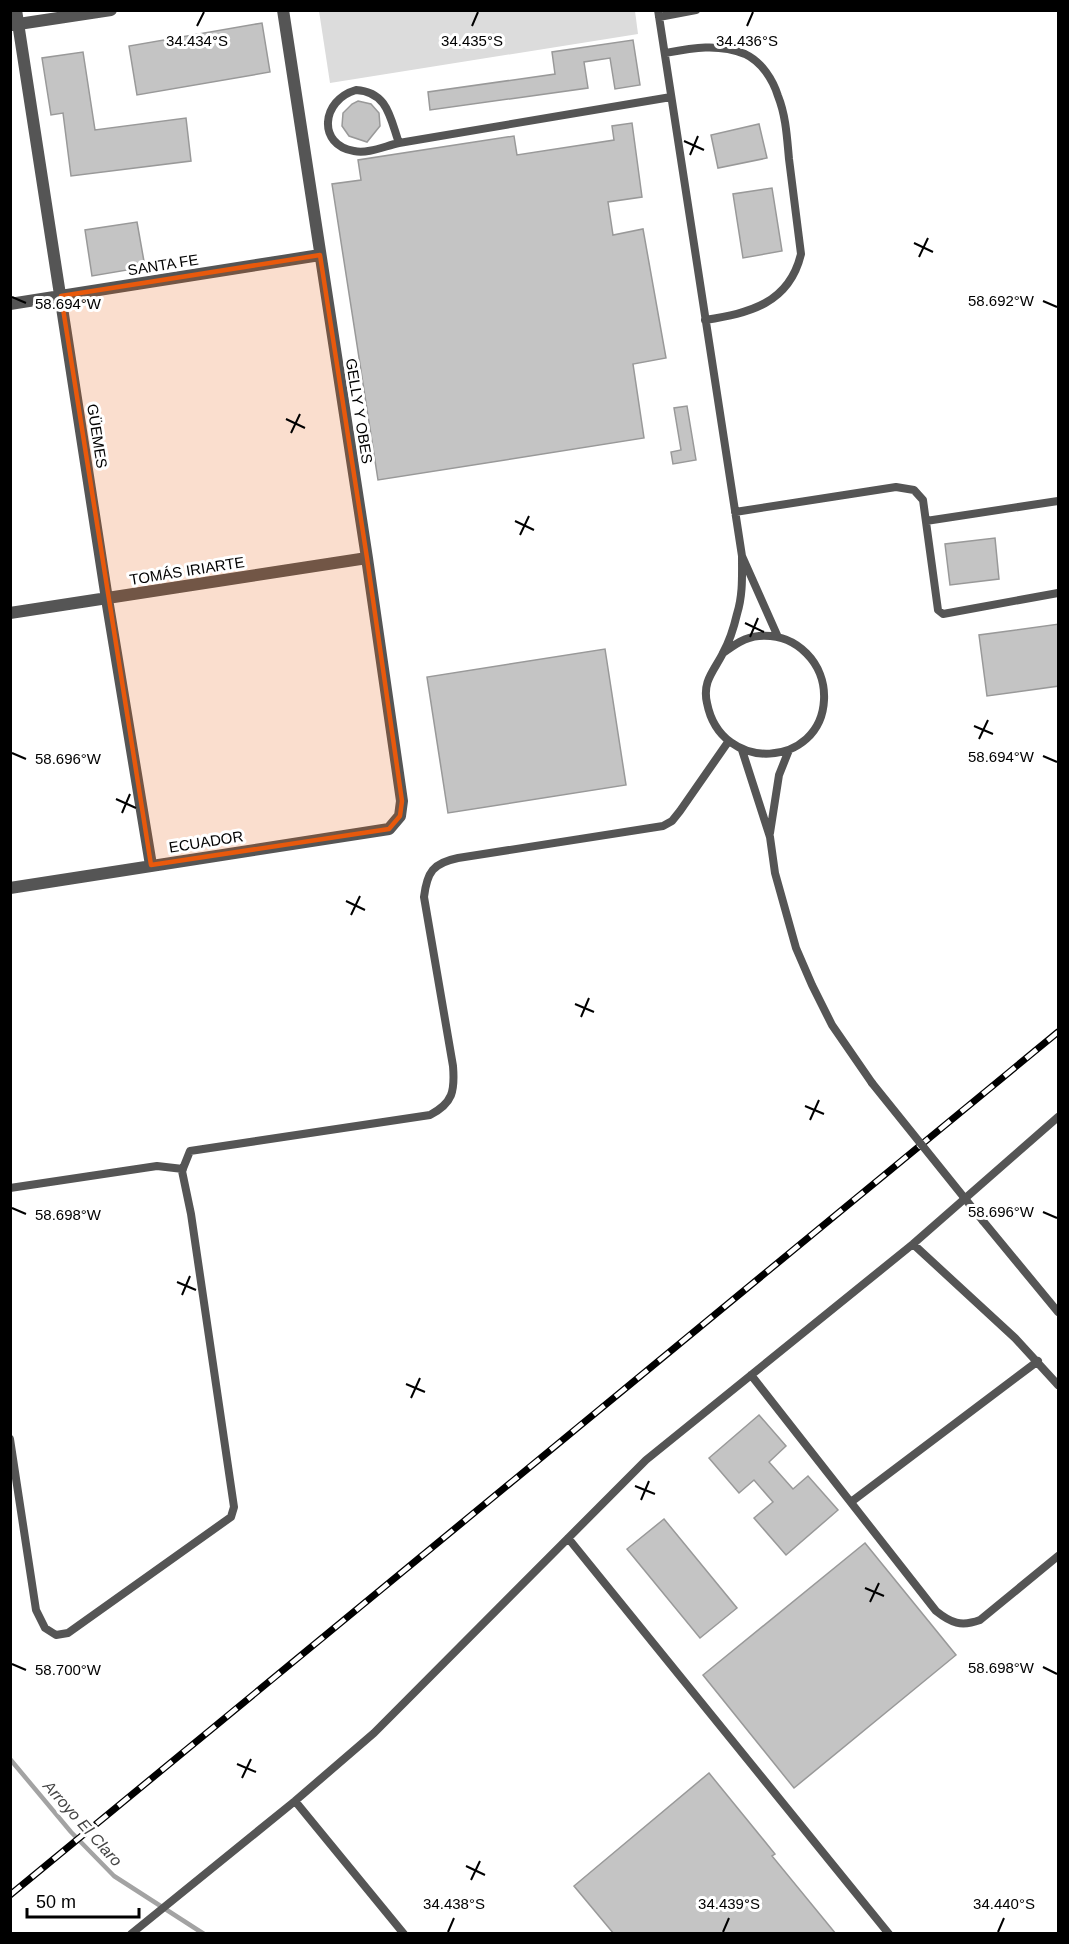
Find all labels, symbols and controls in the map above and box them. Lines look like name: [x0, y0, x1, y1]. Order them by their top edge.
text: 34.434°S: [166, 32, 228, 49]
text: 34.435°S: [441, 32, 503, 49]
text: 34.436°S: [716, 32, 778, 49]
street label: SANTA FE: [126, 251, 200, 278]
text: 58.692°W: [968, 292, 1035, 309]
text: 58.694°W: [35, 295, 102, 312]
street label: GELLY Y OBES: [343, 357, 376, 465]
street label: GÜEMES: [84, 402, 111, 469]
street label: TOMÁS IRIARTE: [128, 553, 246, 588]
text: 58.694°W: [968, 748, 1035, 765]
text: 58.696°W: [35, 750, 102, 767]
street label: ECUADOR: [168, 827, 244, 856]
text: 58.696°W: [968, 1203, 1035, 1220]
text: 58.698°W: [35, 1206, 102, 1223]
text: 58.698°W: [968, 1659, 1035, 1676]
text: 58.700°W: [35, 1661, 102, 1678]
water label: Arroyo El Claro: [39, 1777, 125, 1869]
scale bar: [27, 1881, 140, 1919]
text: 50 m: [36, 1892, 76, 1912]
text: 34.438°S: [423, 1895, 485, 1912]
text: 34.439°S: [698, 1895, 760, 1912]
text: 34.440°S: [973, 1895, 1035, 1912]

